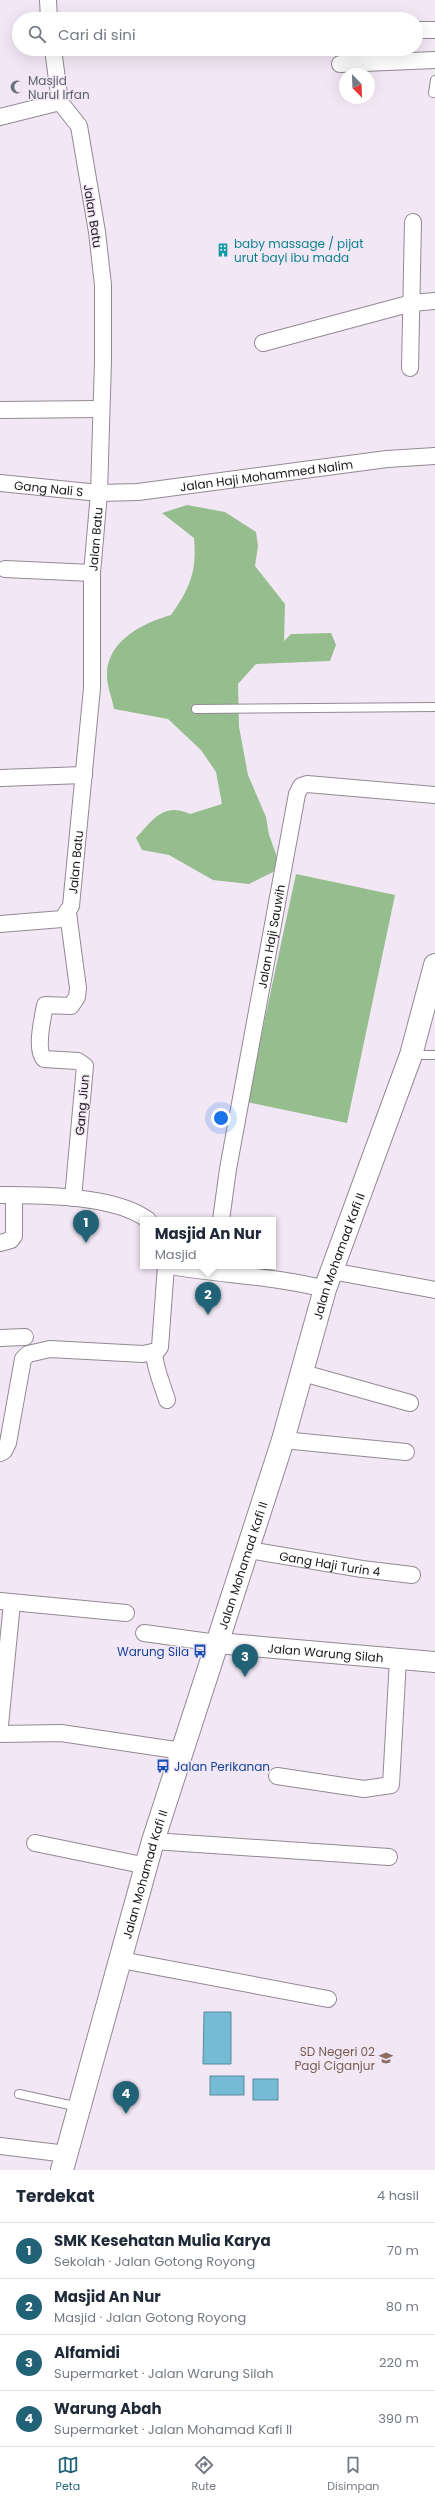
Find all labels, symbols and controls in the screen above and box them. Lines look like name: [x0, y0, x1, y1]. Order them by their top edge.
search box: [12, 12, 423, 56]
icon: search: [26, 23, 48, 45]
text: Cari di sini: [58, 24, 136, 45]
north arrow: [339, 68, 375, 104]
place label: Masjid Nurul Irfan: [28, 72, 90, 103]
mosque icon: Masjid Nurul Irfan: [9, 79, 25, 95]
street label: Jalan Batu: [80, 183, 106, 249]
place label: baby massage / pijat urut bayi ibu mada: [234, 235, 364, 266]
building icon: baby massage / pijat urut bayi ibu mada: [215, 242, 231, 258]
street label: Jalan Haji Mohammed Nalim: [179, 455, 354, 495]
street label: Gang Nali S: [13, 476, 84, 500]
street label: Jalan Batu: [84, 507, 106, 572]
street label: Jalan Batu: [64, 830, 87, 895]
street label: Jalan Haji Sauwih: [253, 883, 289, 990]
street label: Gang Jiun: [71, 1074, 93, 1136]
your location: [211, 1108, 231, 1128]
street label: Jalan Mohamad Kafi II: [308, 1190, 368, 1322]
pin: 1: [73, 1210, 99, 1243]
popup: [140, 1217, 276, 1269]
text: Masjid An Nur: [155, 1223, 261, 1244]
text: Masjid: [155, 1245, 197, 1264]
pin: 2: [195, 1282, 221, 1315]
street label: Jalan Mohamad Kafi II: [214, 1499, 271, 1632]
street label: Gang Haji Turin 4: [278, 1547, 382, 1580]
street label: Jalan Warung Silah: [267, 1639, 384, 1666]
place label: Warung Sila: [117, 1643, 189, 1660]
bus stop icon: Warung Sila: [192, 1643, 208, 1659]
pin: 3: [232, 1644, 258, 1677]
bus stop icon: Jalan Perikanan: [155, 1758, 171, 1774]
place label: Jalan Perikanan: [174, 1758, 270, 1775]
street label: Jalan Mohamad Kafi II: [118, 1808, 171, 1941]
place label: SD Negeri 02 Pagi Ciganjur: [294, 2043, 376, 2074]
school or university icon: SD Negeri 02 Pagi Ciganjur: [378, 2050, 394, 2066]
pin: 4: [113, 2081, 139, 2114]
text: Terdekat: [16, 2184, 95, 2208]
text: 4 hasil: [377, 2186, 419, 2205]
text: SMK Kesehatan Mulia Karya: [54, 2230, 271, 2251]
text: 1: [27, 2241, 31, 2260]
text: 70 m: [387, 2241, 419, 2260]
text: Sekolah · Jalan Gotong Royong: [54, 2252, 255, 2271]
text: Masjid An Nur: [54, 2286, 161, 2307]
text: 2: [25, 2297, 33, 2316]
text: 80 m: [386, 2297, 419, 2316]
text: Masjid · Jalan Gotong Royong: [54, 2308, 246, 2327]
text: Alfamidi: [54, 2342, 120, 2363]
text: 3: [25, 2353, 33, 2372]
text: 220 m: [379, 2353, 419, 2372]
text: Supermarket · Jalan Warung Silah: [54, 2364, 274, 2383]
text: Warung Abah: [54, 2398, 162, 2419]
text: 4: [25, 2409, 33, 2428]
text: 390 m: [378, 2409, 419, 2428]
text: Supermarket · Jalan Mohamad Kafi II: [54, 2420, 292, 2439]
tab: Peta: [56, 2454, 80, 2495]
tab: Rute: [191, 2454, 216, 2495]
tab: Disimpan: [327, 2454, 379, 2495]

